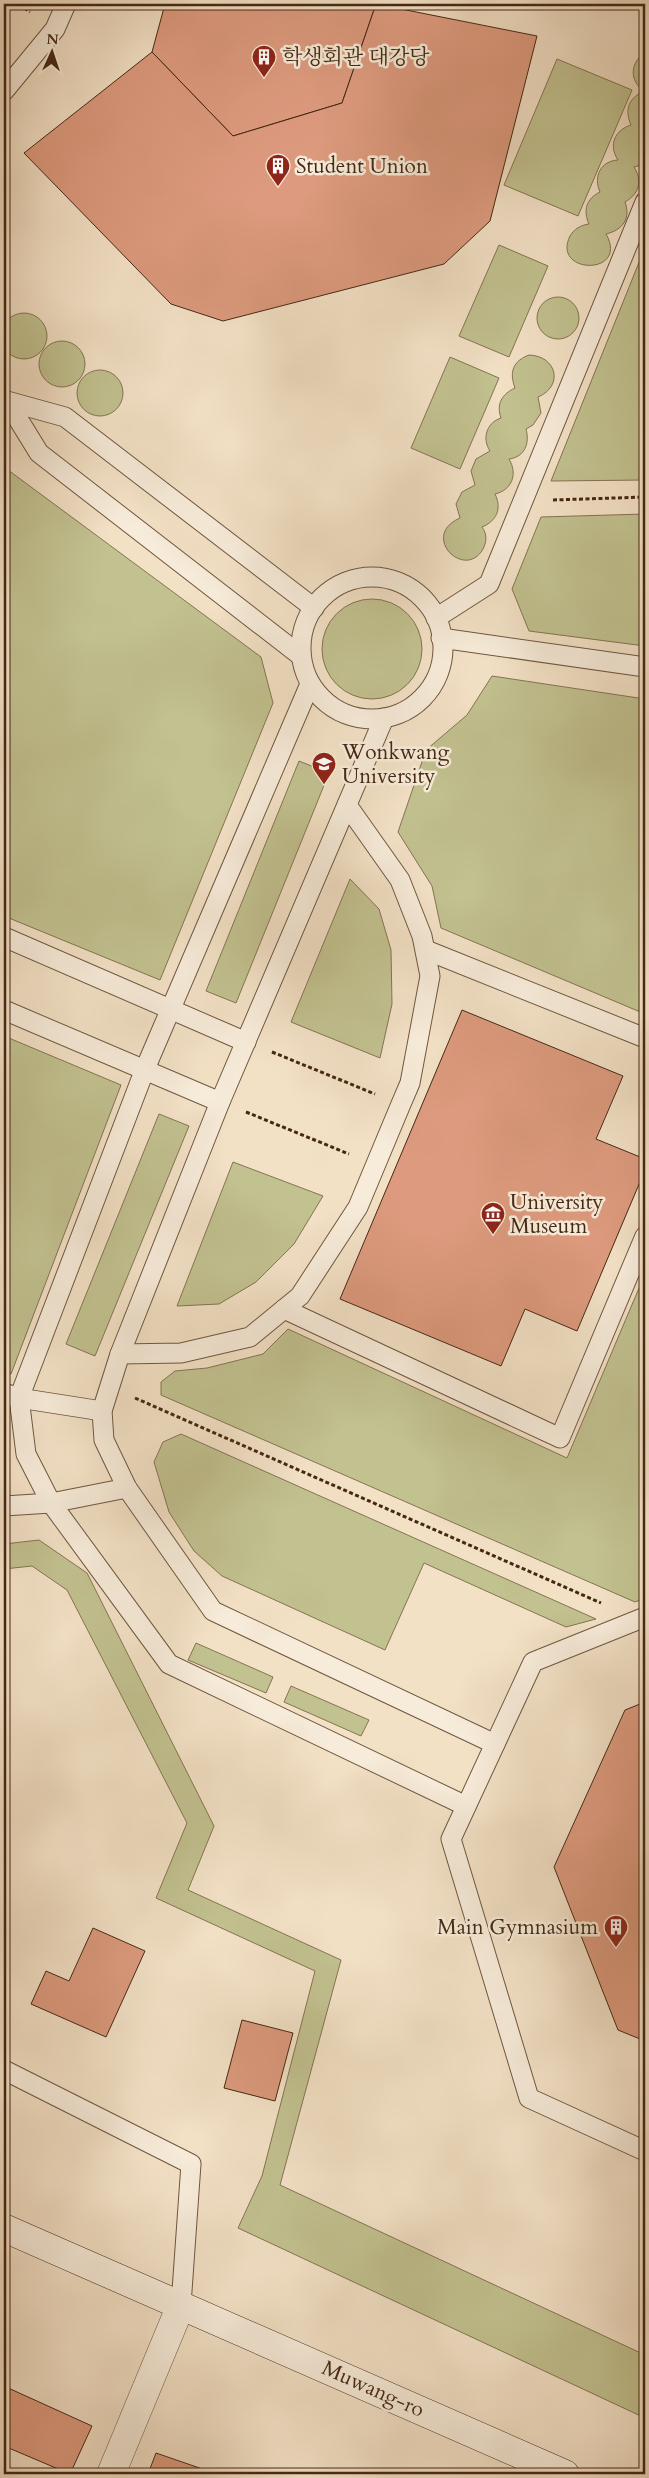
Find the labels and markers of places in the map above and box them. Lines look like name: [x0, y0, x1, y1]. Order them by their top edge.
place label: 학생회관 대강당: [282, 43, 430, 72]
building icon: 학생회관 대강당: [251, 44, 277, 78]
place label: Student Union: [296, 152, 428, 181]
building icon: Student Union: [265, 153, 291, 187]
place label: Wonkwang University: [341, 738, 450, 791]
school or university icon: Wonkwang University: [311, 751, 337, 785]
place label: University Museum: [510, 1188, 603, 1241]
museum icon: University Museum: [480, 1201, 506, 1235]
place label: Main Gymnasium: [437, 1913, 598, 1942]
building icon: Main Gymnasium: [603, 1914, 629, 1948]

